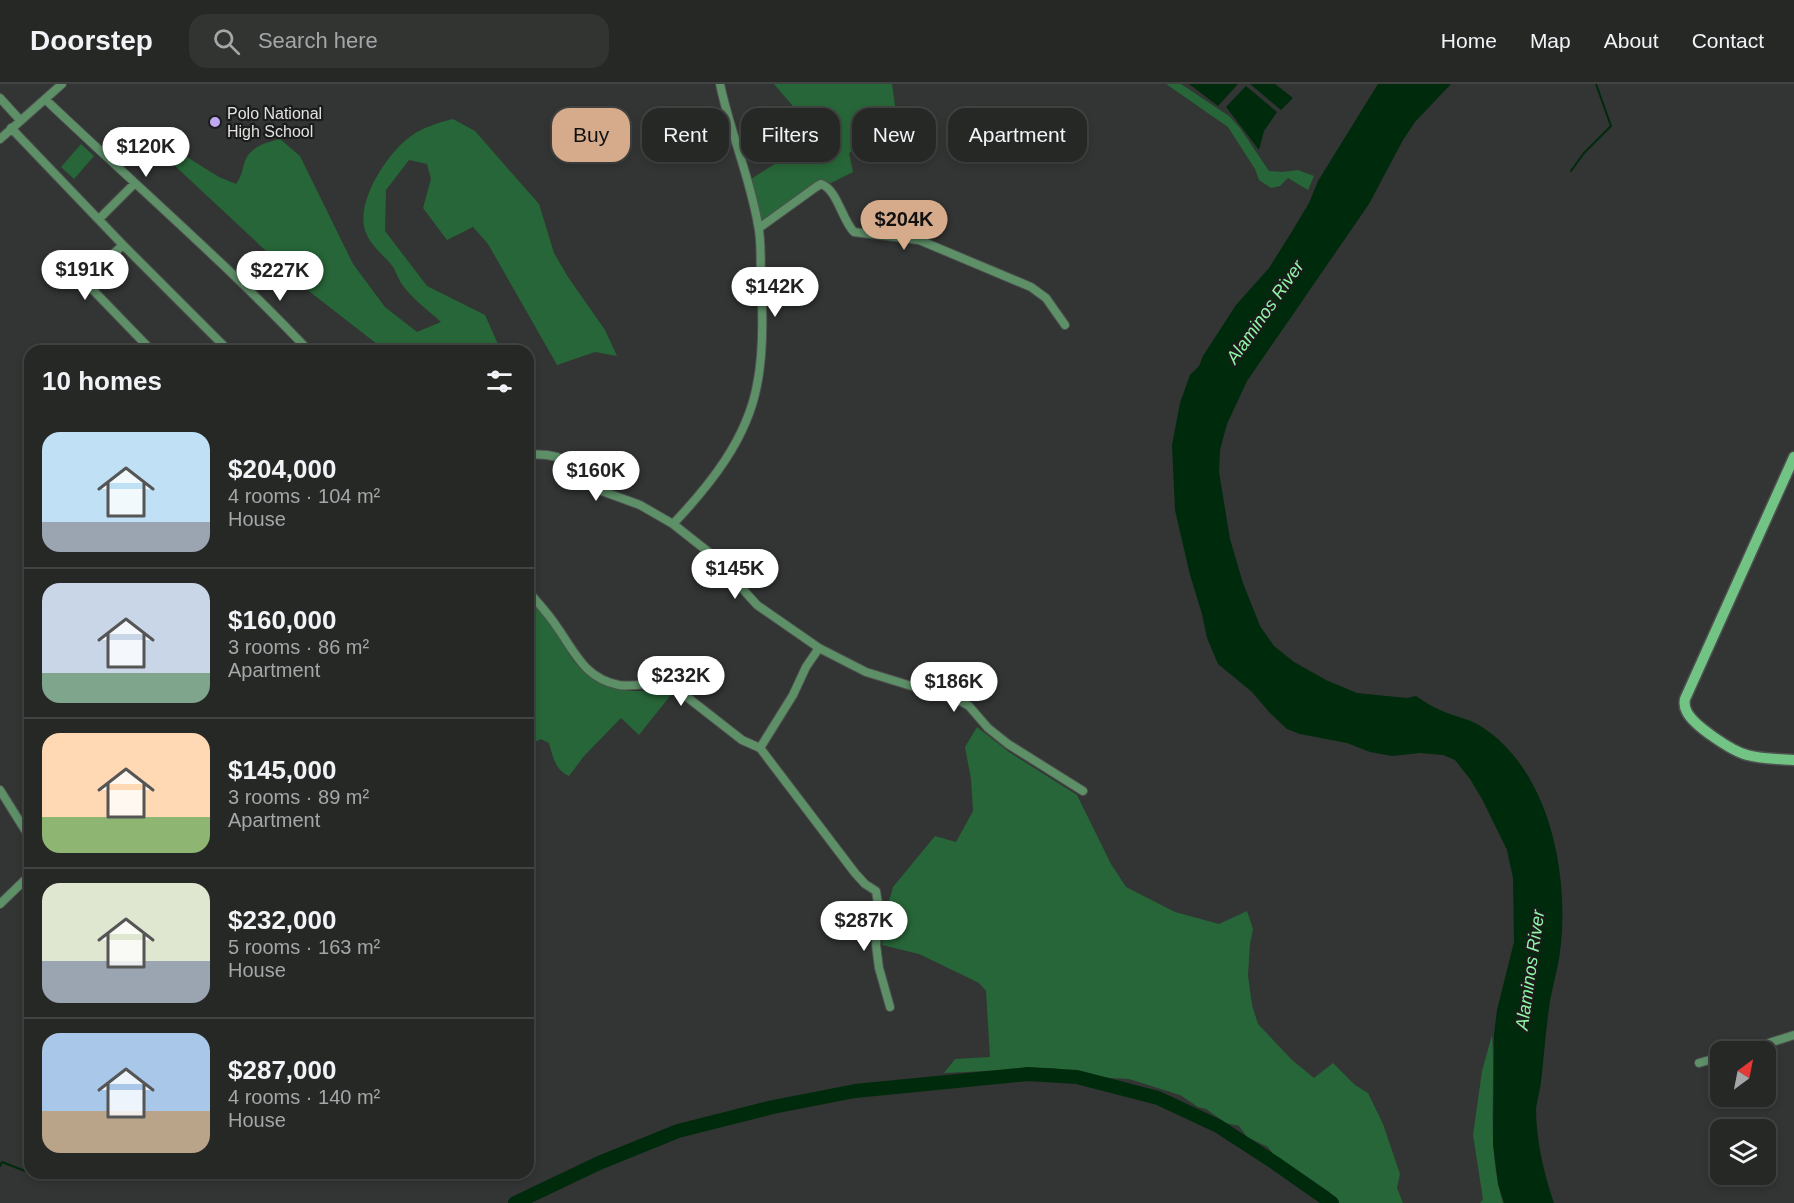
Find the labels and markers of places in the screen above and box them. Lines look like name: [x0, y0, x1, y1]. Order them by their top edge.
place label: Polo National High School: [227, 105, 322, 140]
marker: Polo National High School: [208, 115, 222, 129]
pin: $120K: [104, 127, 188, 178]
pin: $204K: [862, 200, 946, 251]
pin: $191K: [43, 250, 127, 301]
pin: $227K: [238, 251, 322, 302]
pin: $142K: [733, 267, 817, 318]
pin: $160K: [554, 451, 638, 502]
pin: $145K: [693, 549, 777, 600]
pin: $232K: [639, 656, 723, 707]
pin: $186K: [912, 662, 996, 713]
pin: $287K: [822, 901, 906, 952]

